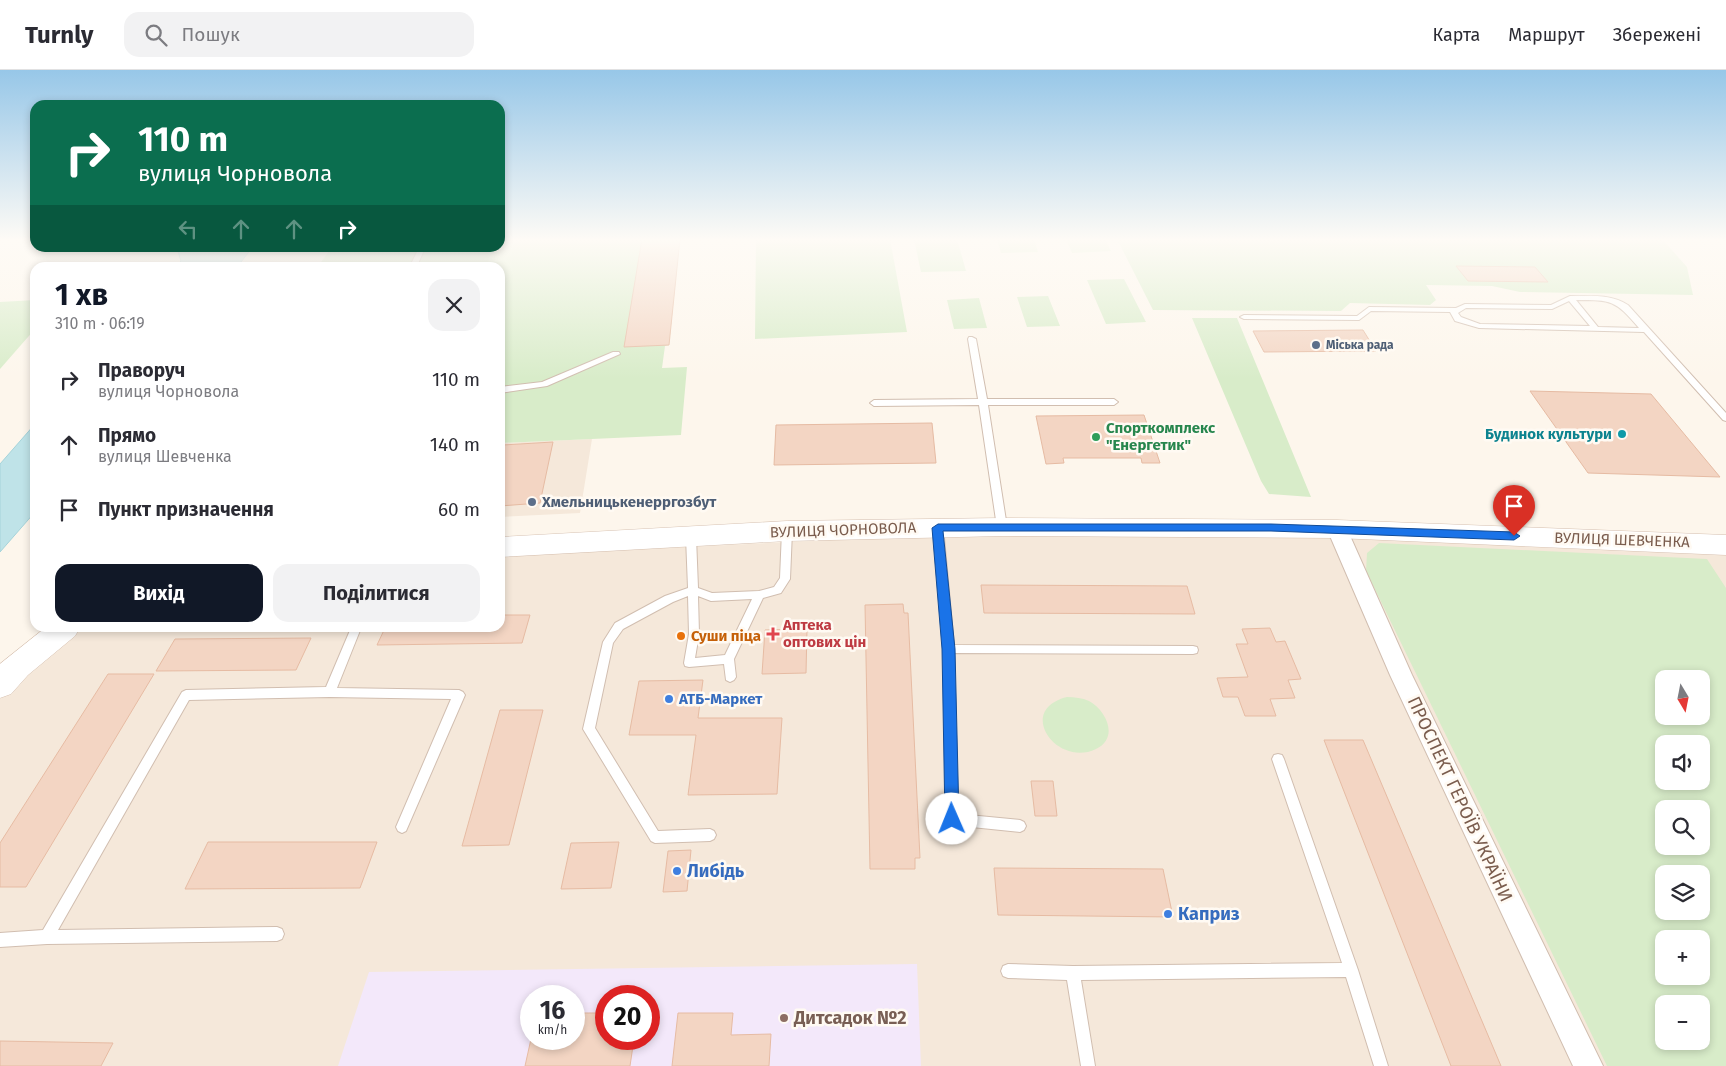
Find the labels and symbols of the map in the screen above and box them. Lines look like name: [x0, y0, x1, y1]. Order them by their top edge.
place label: Міська рада: [1326, 338, 1394, 352]
marker: Міська рада: [1310, 339, 1322, 351]
place label: Спорткомплекс "Енергетик": [1106, 419, 1216, 454]
place label: Будинок культури: [1485, 425, 1612, 443]
marker: Будинок культури: [1616, 428, 1628, 440]
marker: Спорткомплекс "Енергетик": [1090, 431, 1102, 443]
pin: [1493, 485, 1535, 536]
place label: Хмельницькенерргозбут: [541, 493, 717, 511]
marker: Хмельницькенерргозбут: [526, 496, 538, 508]
street label: ВУЛИЦЯ ЧОРНОВОЛА: [770, 518, 917, 542]
street label: ВУЛИЦЯ ШЕВЧЕНКА: [1554, 529, 1690, 551]
place label: Аптека оптових цін: [782, 616, 866, 651]
place label: Суши піца: [691, 627, 761, 645]
marker: Аптека оптових цін: [767, 628, 779, 640]
marker: Суши піца: [675, 630, 687, 642]
north arrow: [1655, 670, 1710, 725]
place label: АТБ-Маркет: [678, 690, 763, 708]
marker: АТБ-Маркет: [663, 693, 675, 705]
street label: ПРОСПЕКТ ГЕРОЇВ УКРАЇНИ: [1403, 693, 1517, 905]
position arrow: [925, 792, 977, 844]
place label: Либідь: [687, 860, 745, 882]
marker: Либідь: [671, 865, 683, 877]
place label: Каприз: [1178, 903, 1240, 925]
marker: Каприз: [1162, 908, 1174, 920]
speed limit sign: 20: [595, 985, 660, 1050]
place label: Дитсадок №2: [793, 1007, 907, 1029]
marker: Дитсадок №2: [778, 1012, 790, 1024]

